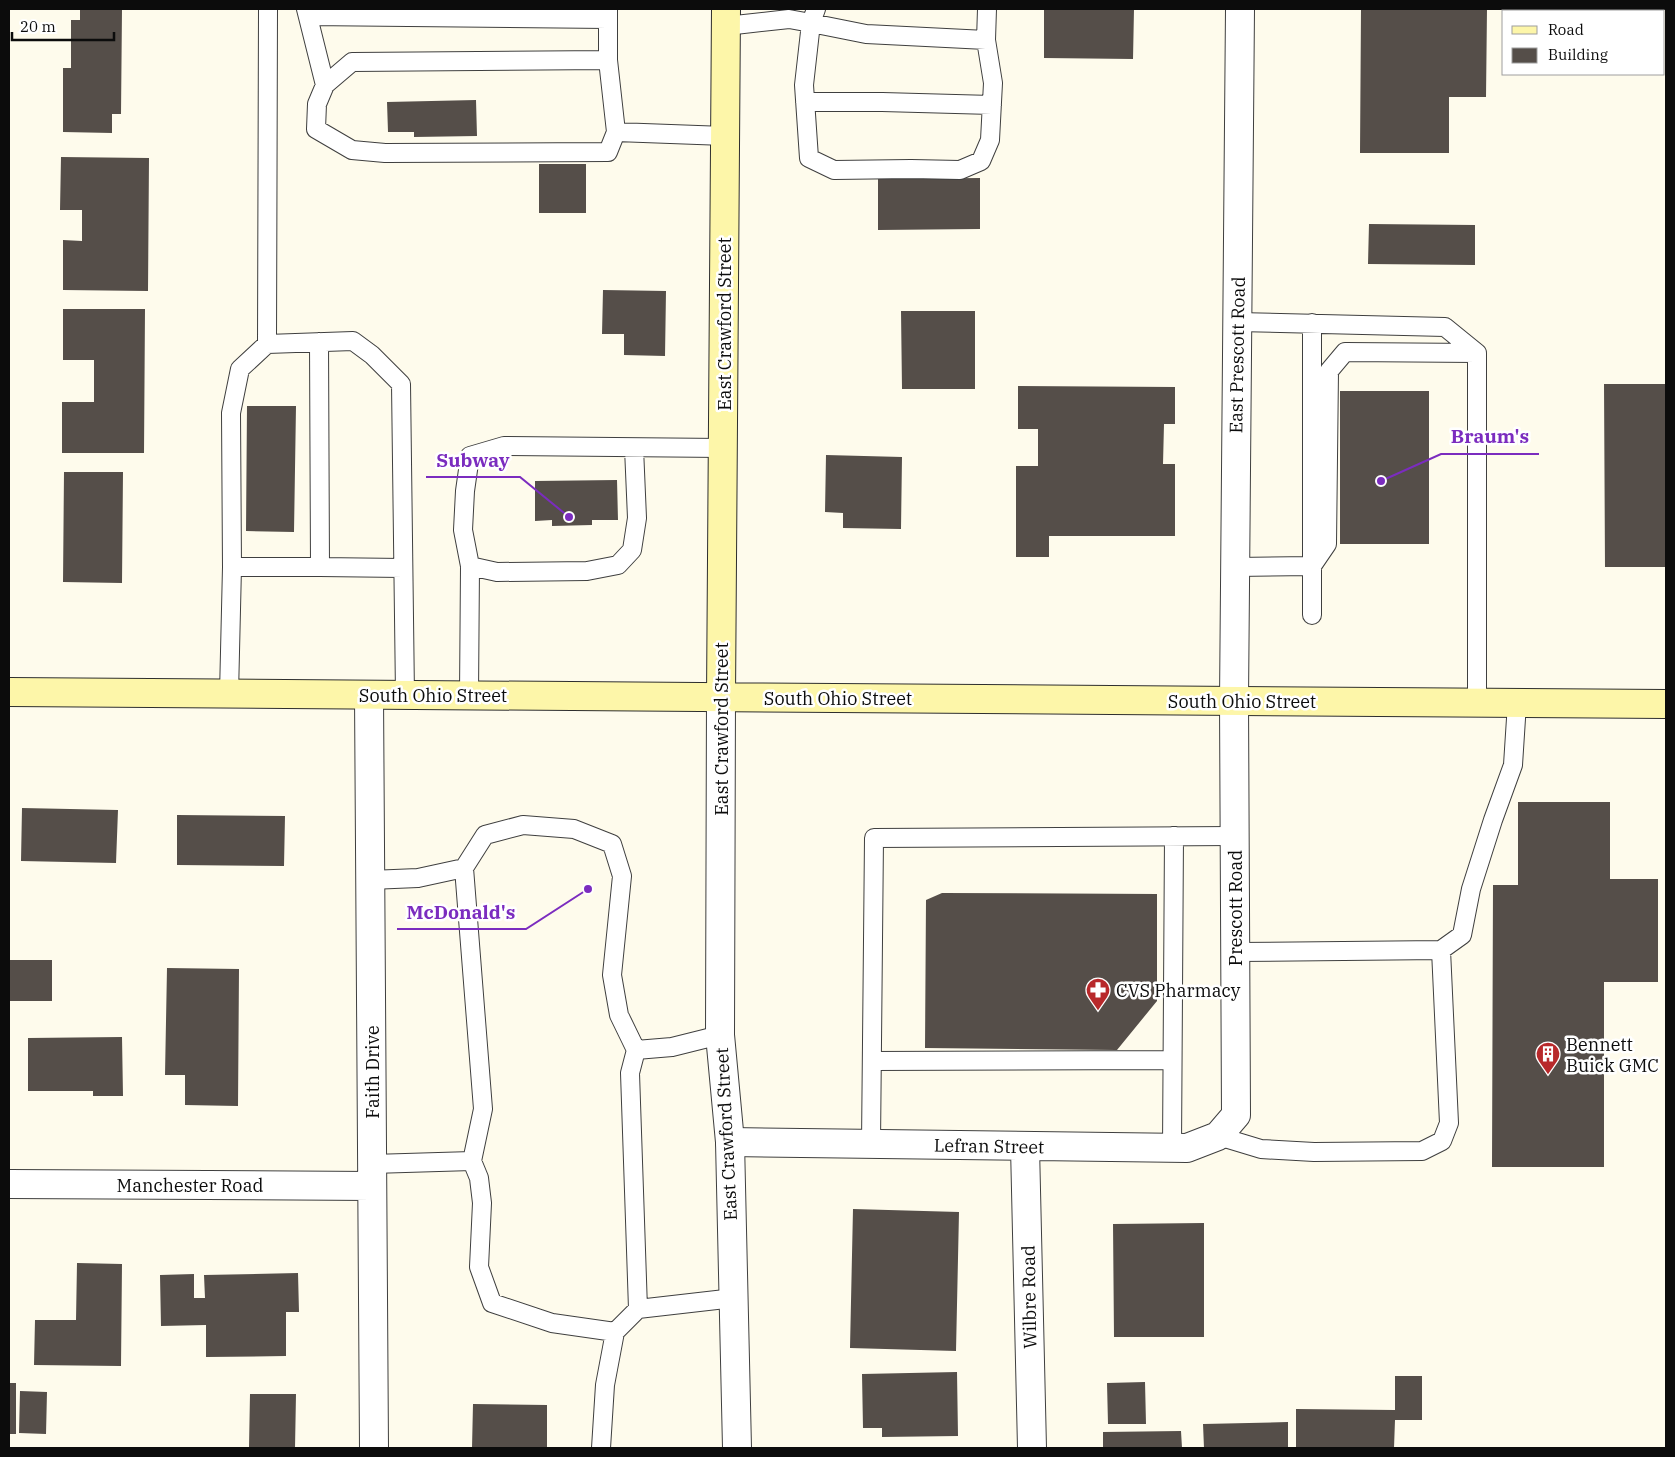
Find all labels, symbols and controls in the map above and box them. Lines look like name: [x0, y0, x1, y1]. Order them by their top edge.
scale bar: [12, 10, 115, 42]
legend: [1502, 10, 1665, 75]
text: 20 m: [20, 17, 56, 36]
text: Road: [1548, 20, 1584, 39]
text: Building: [1548, 45, 1608, 64]
street label: East Crawford Street: [713, 237, 736, 411]
street label: East Prescott Road: [1224, 276, 1250, 434]
callout: Braum's: [1441, 420, 1539, 454]
text: Braum's: [1451, 424, 1529, 448]
callout: Subway: [426, 443, 520, 477]
text: Subway: [436, 448, 510, 472]
street label: East Crawford Street: [710, 642, 733, 816]
street label: South Ohio Street: [359, 684, 507, 707]
street label: South Ohio Street: [764, 687, 912, 710]
street label: South Ohio Street: [1168, 690, 1316, 713]
street label: Prescott Road: [1224, 850, 1247, 966]
callout: McDonald's: [397, 895, 526, 929]
text: McDonald's: [407, 900, 515, 924]
pharmacy icon: CVS Pharmacy: [1085, 977, 1111, 1011]
place label: CVS Pharmacy: [1116, 979, 1241, 1002]
street label: Faith Drive: [361, 1025, 384, 1119]
place label: Bennett Buick GMC: [1566, 1033, 1659, 1077]
building icon: Bennett Buick GMC: [1535, 1041, 1561, 1075]
street label: East Crawford Street: [710, 1047, 742, 1221]
street label: Lefran Street: [934, 1134, 1044, 1158]
street label: Manchester Road: [117, 1174, 264, 1197]
street label: Wilbre Road: [1017, 1245, 1041, 1349]

